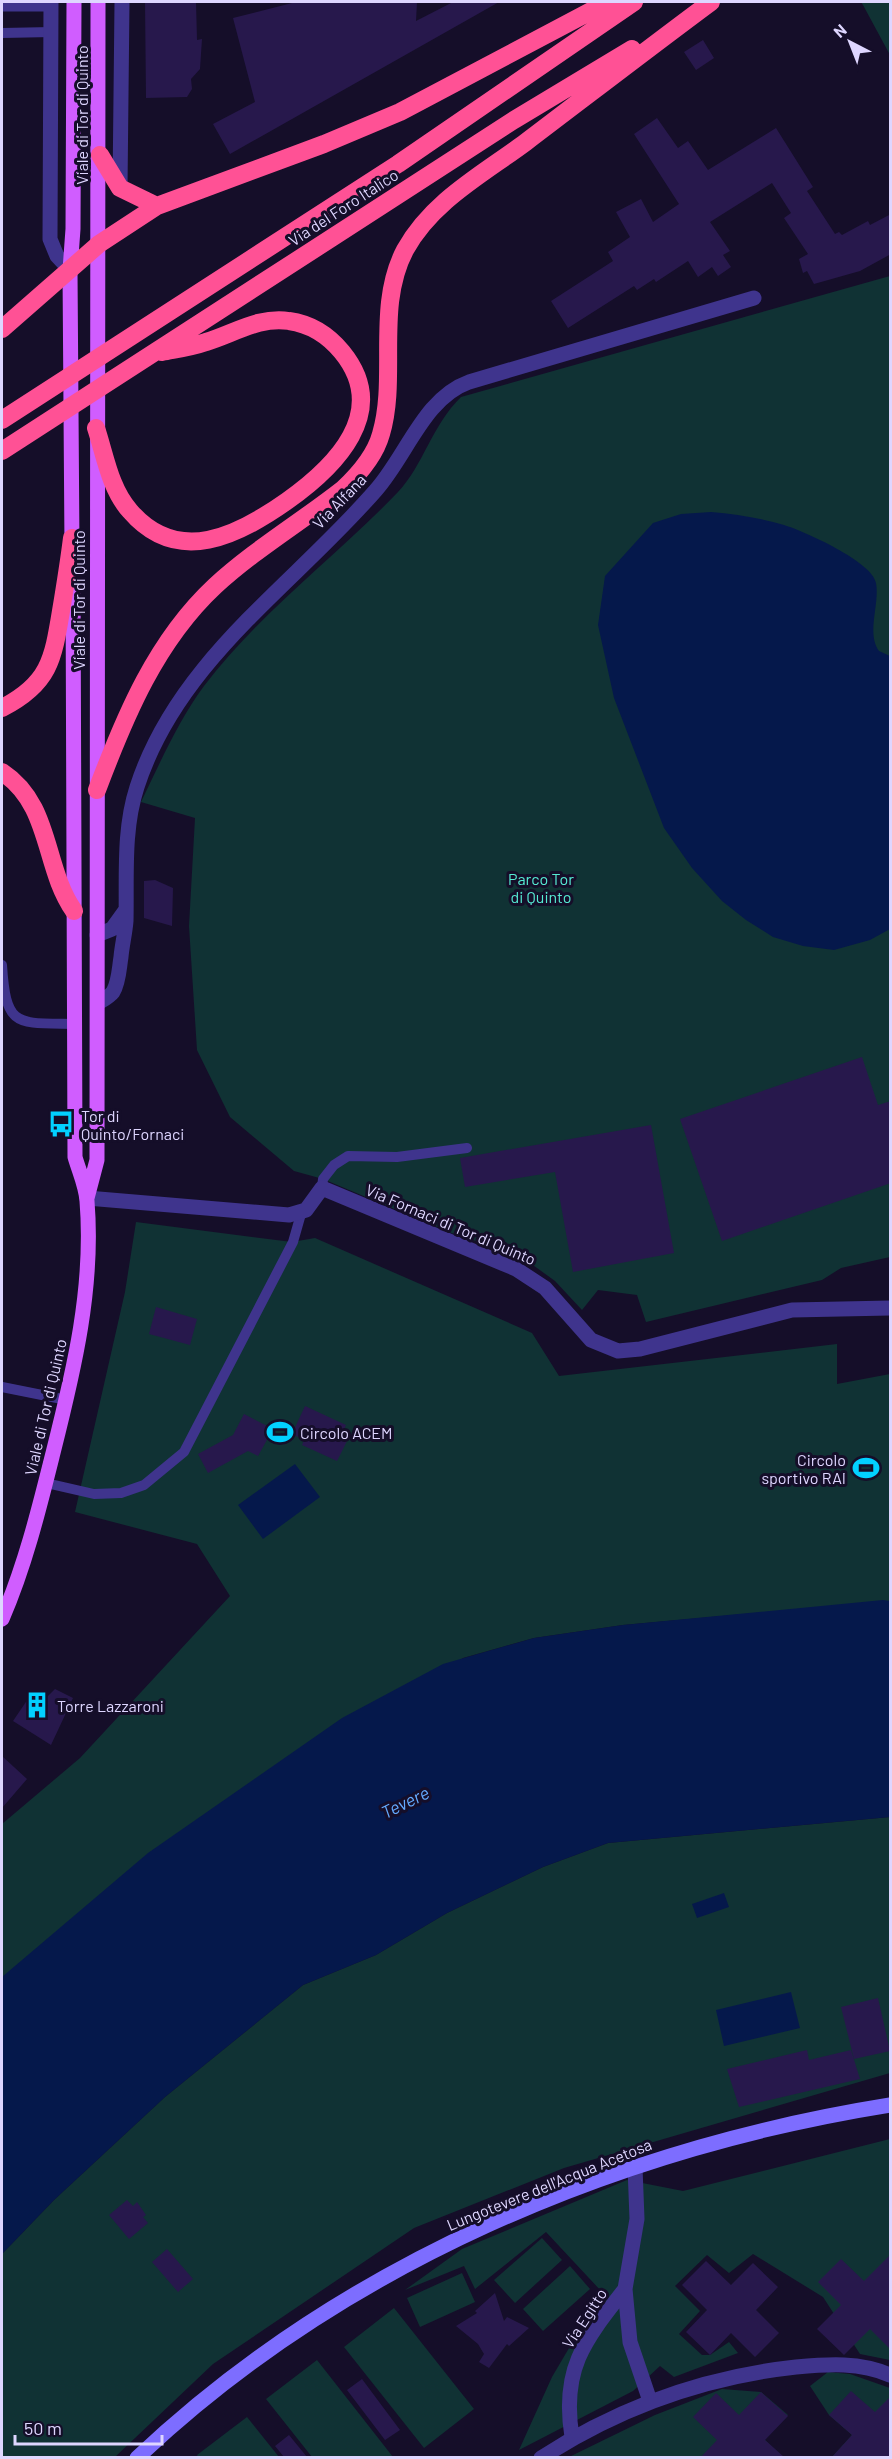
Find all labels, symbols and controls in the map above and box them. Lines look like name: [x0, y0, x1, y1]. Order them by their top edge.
north arrow: [820, 12, 880, 72]
text: N: [829, 20, 850, 41]
street label: Viale di Tor di Quinto: [72, 45, 91, 185]
street label: Via del Foro Italico: [285, 165, 401, 249]
street label: Via Alfana: [308, 470, 370, 532]
street label: Viale di Tor di Quinto: [69, 530, 88, 670]
park label: Parco Tor di Quinto: [508, 869, 574, 906]
place label: Tor di Quinto/Fornaci: [81, 1106, 184, 1143]
bus stop icon: Tor di Quinto/Fornaci: [46, 1109, 76, 1139]
street label: Via Fornaci di Tor di Quinto: [363, 1180, 539, 1268]
street label: Viale di Tor di Quinto: [20, 1337, 70, 1477]
sports icon: Circolo ACEM: [265, 1417, 295, 1447]
place label: Circolo ACEM: [300, 1423, 392, 1442]
place label: Circolo sportivo RAI: [761, 1450, 846, 1487]
sports icon: Circolo sportivo RAI: [851, 1453, 881, 1483]
building icon: Torre Lazzaroni: [22, 1690, 52, 1720]
place label: Torre Lazzaroni: [57, 1696, 164, 1715]
water label: Tevere: [377, 1781, 433, 1823]
street label: Lungotevere dell'Acqua Acetosa: [444, 2134, 654, 2234]
street label: Via Egitto: [558, 2285, 610, 2351]
scale bar: [15, 2408, 162, 2446]
text: 50 m: [24, 2417, 62, 2439]

